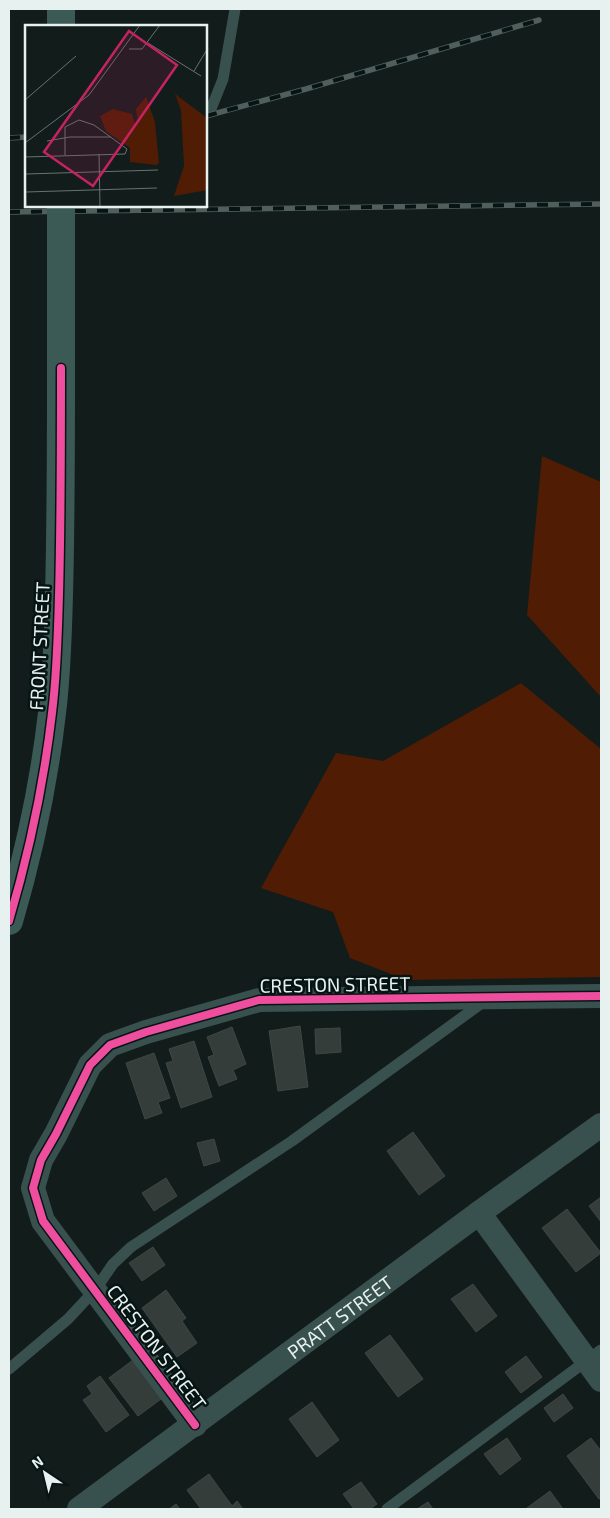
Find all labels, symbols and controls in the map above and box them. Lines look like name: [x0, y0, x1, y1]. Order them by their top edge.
inset map: [25, 25, 208, 208]
street label: FRONT STREET: [24, 581, 54, 711]
street label: CRESTON STREET: [259, 971, 411, 997]
street label: PRATT STREET: [282, 1270, 397, 1363]
street label: CRESTON STREET: [102, 1280, 212, 1414]
north arrow: [20, 1448, 70, 1498]
text: N: [28, 1452, 46, 1472]

